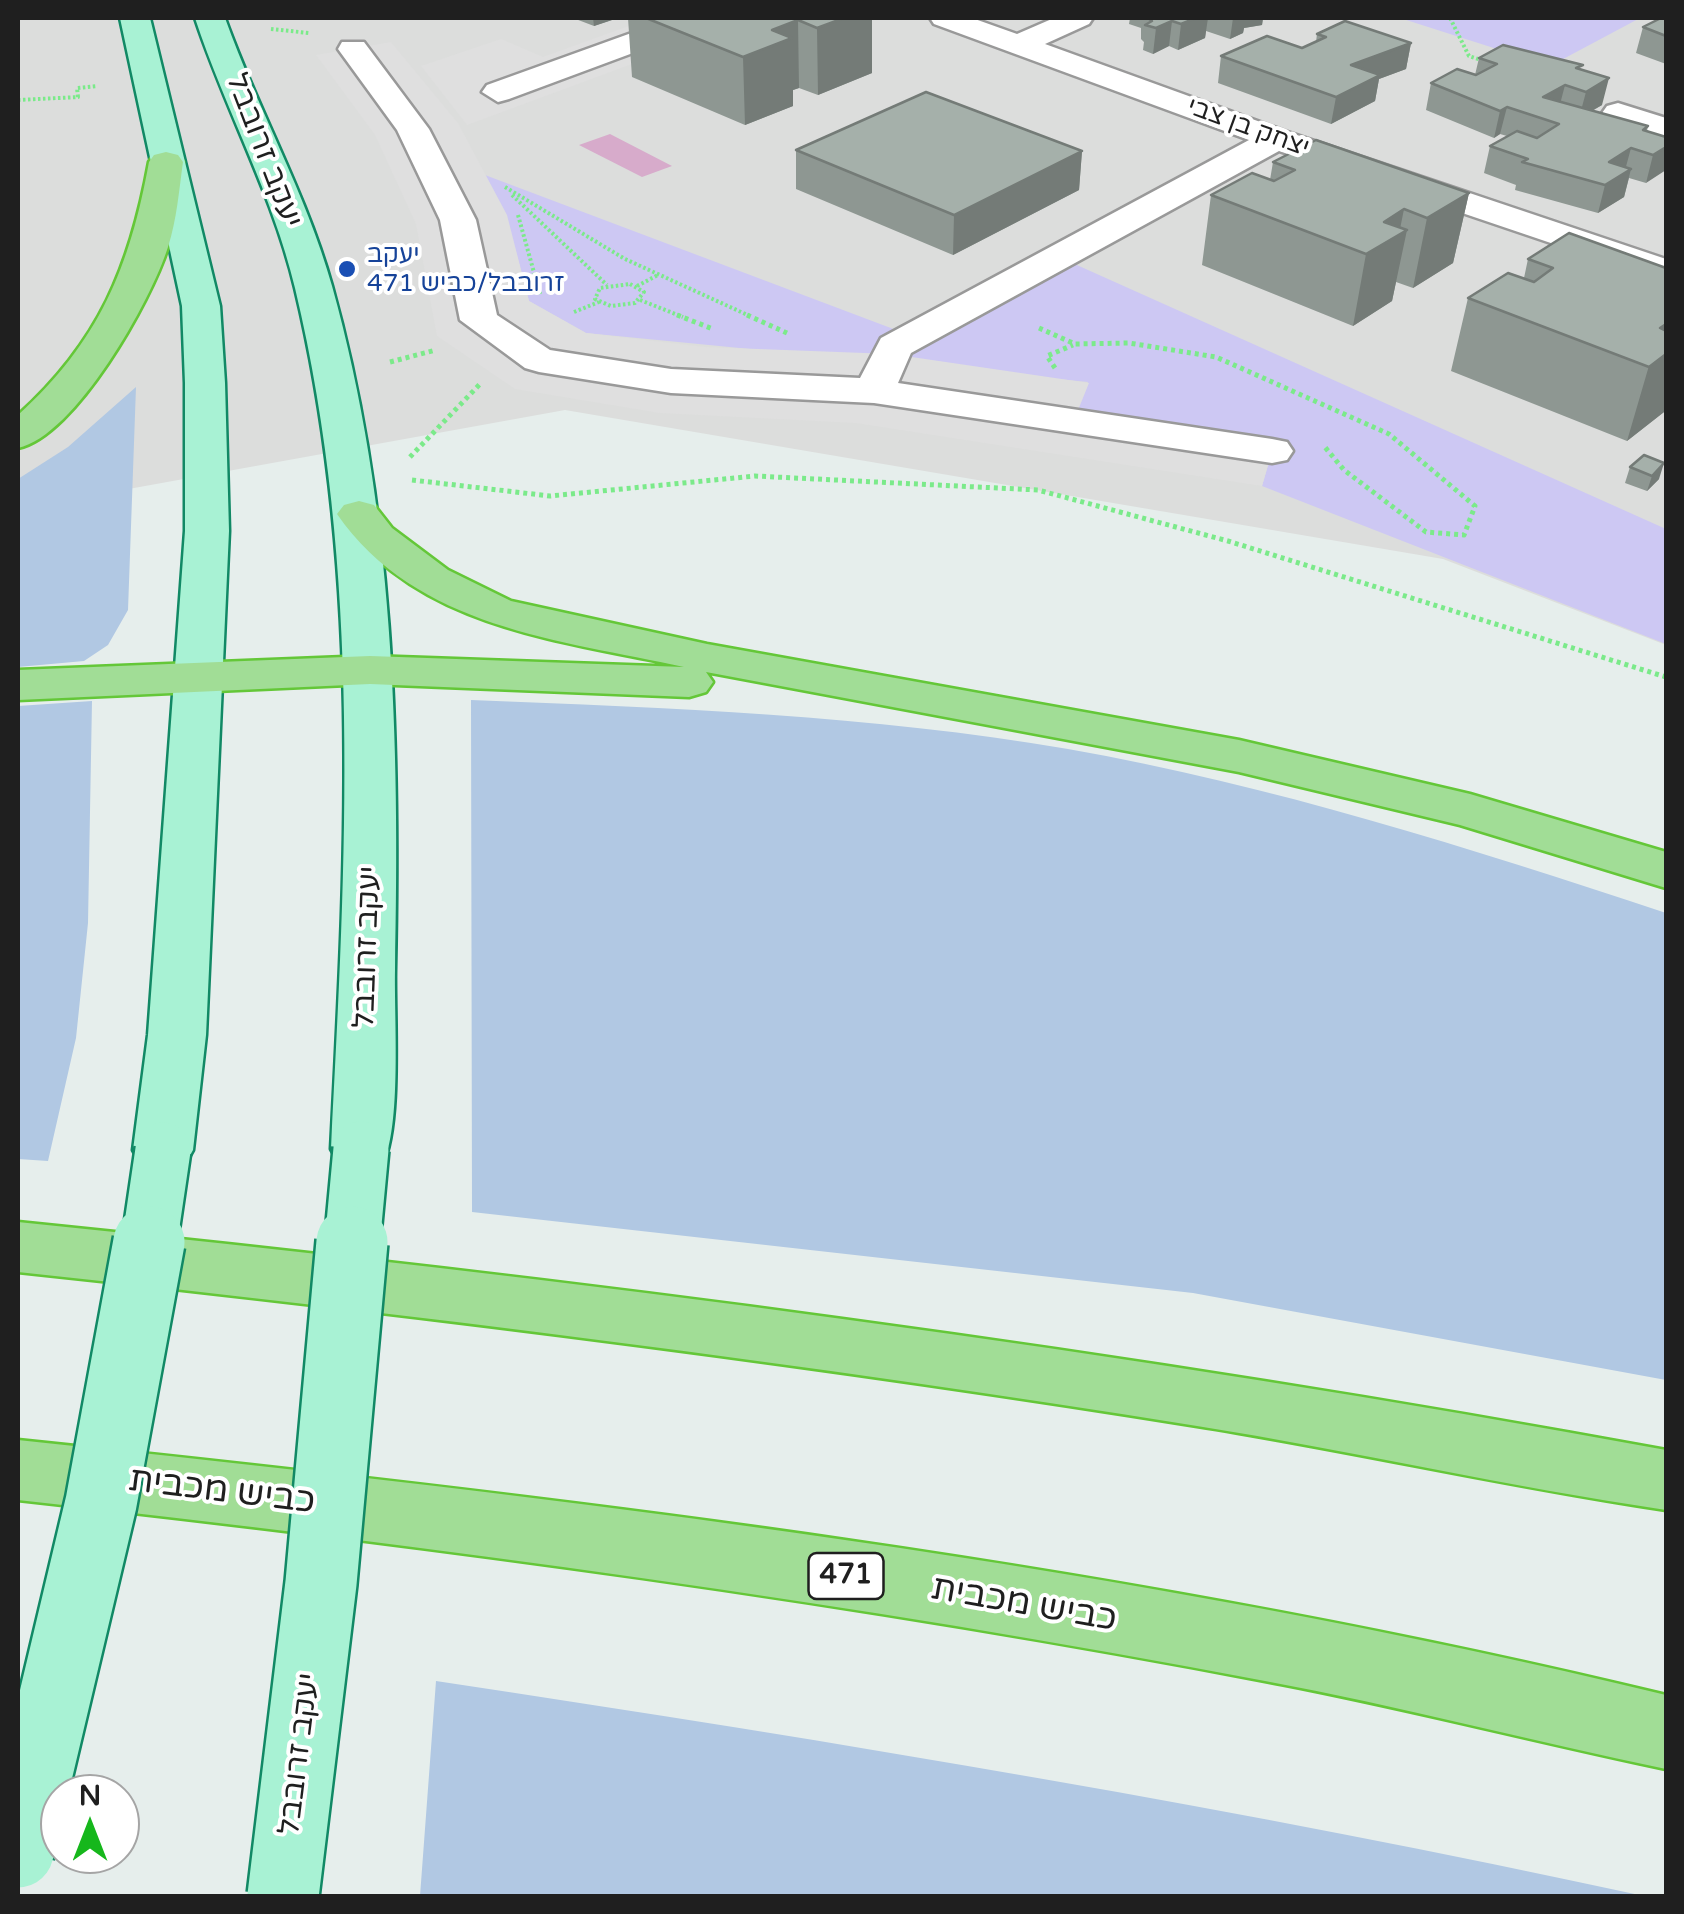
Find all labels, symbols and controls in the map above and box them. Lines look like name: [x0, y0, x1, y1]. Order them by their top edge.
street label: יעקב זרובבל: [217, 69, 309, 233]
street label: יצחק בן צבי: [1183, 92, 1313, 164]
place label: יעקב זרובבל/כביש 471: [367, 240, 564, 299]
marker: יעקב זרובבל/כביש 471: [336, 258, 358, 280]
street label: יעקב זרובבל: [347, 865, 389, 1029]
street label: כביש מכבית: [126, 1460, 318, 1524]
road number: 471: [808, 1553, 884, 1599]
street label: כביש מכבית: [928, 1568, 1120, 1642]
street label: יעקב זרובבל: [272, 1671, 328, 1837]
north arrow: [40, 1774, 140, 1874]
text: N: [79, 1779, 101, 1813]

